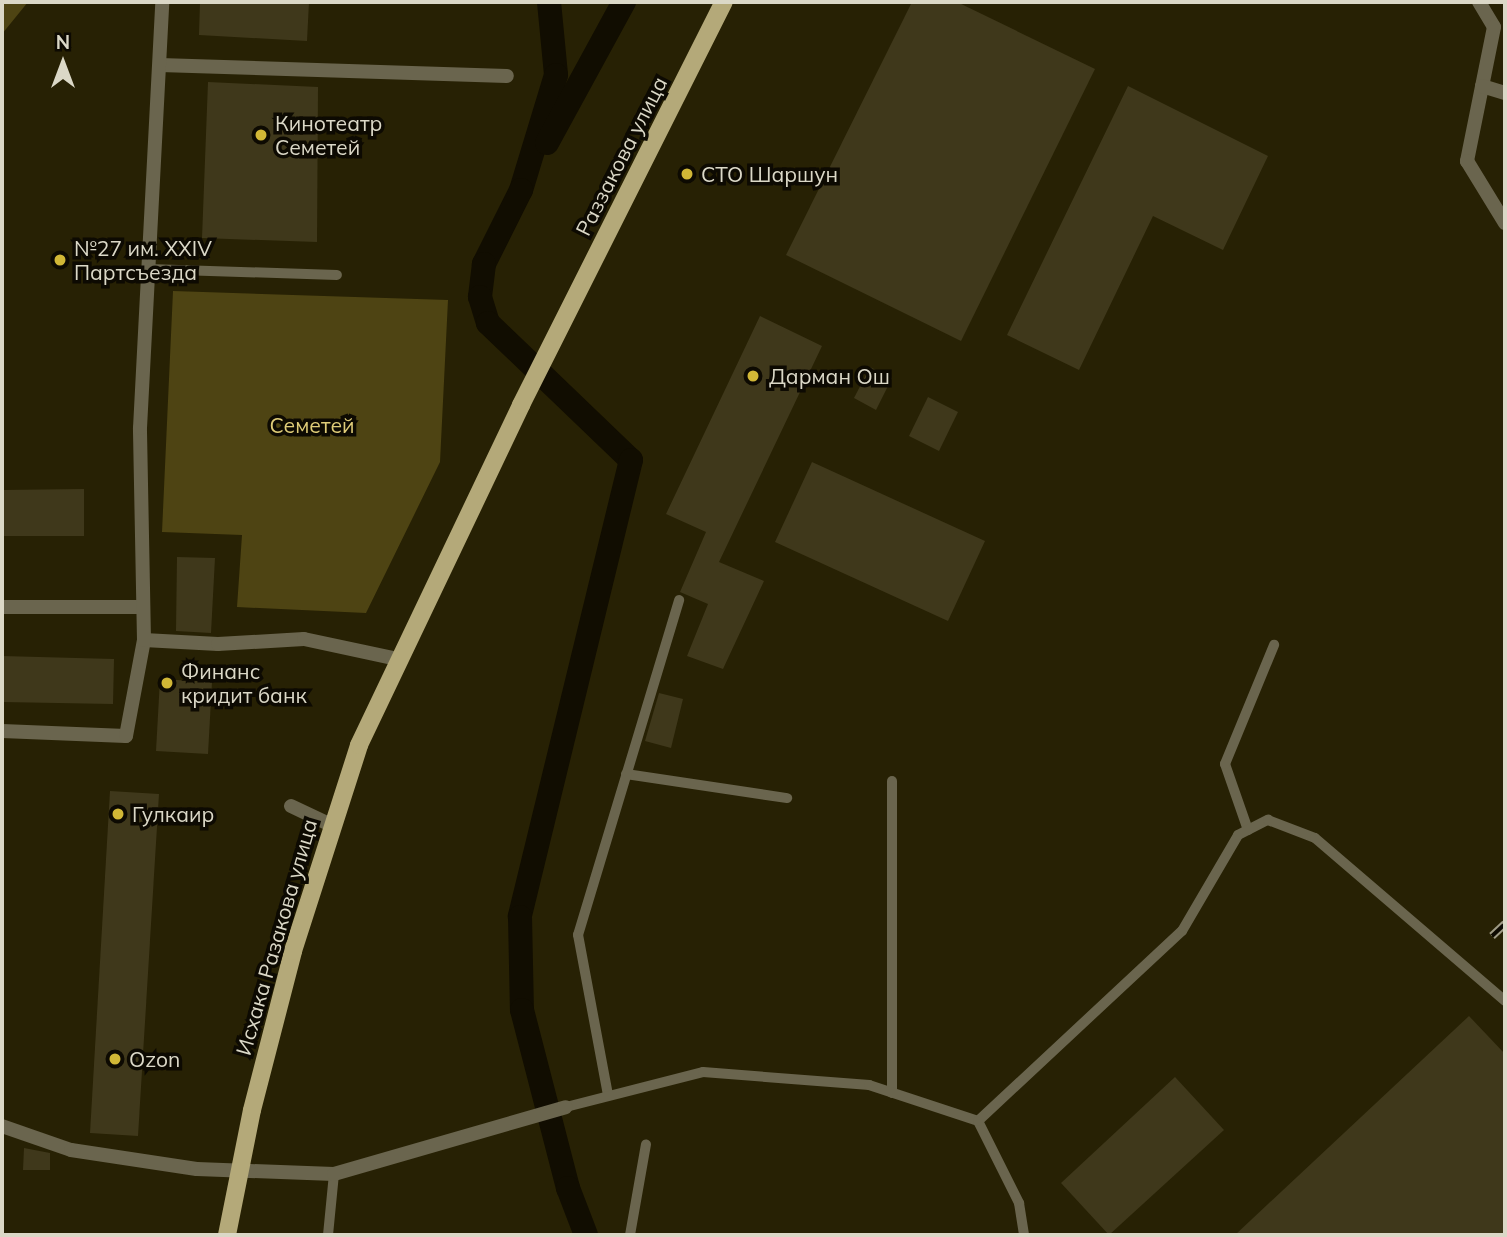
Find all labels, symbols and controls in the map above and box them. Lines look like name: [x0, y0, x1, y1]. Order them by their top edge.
north arrow: [28, 28, 98, 98]
text: N: [56, 30, 70, 54]
street label: Раззакова улица: [570, 72, 672, 240]
place label: Кинотеатр Семетей: [275, 110, 382, 160]
marker: Кинотеатр Семетей: [253, 127, 269, 143]
place label: СТО Шаршун: [701, 161, 838, 187]
marker: СТО Шаршун: [679, 166, 695, 182]
place label: №27 им. XXIV Партсъезда: [74, 235, 212, 285]
marker: №27 им. XXIV Партсъезда: [52, 252, 68, 268]
place label: Дарман Ош: [769, 363, 890, 389]
marker: Дарман Ош: [743, 366, 763, 386]
park label: Семетей: [269, 412, 355, 438]
place label: Финанс кридит банк: [181, 658, 307, 708]
marker: Финанс кридит банк: [159, 675, 175, 691]
place label: Гулкаир: [132, 801, 214, 827]
marker: Гулкаир: [110, 806, 126, 822]
street label: Исхака Разакова улица: [230, 816, 322, 1058]
place label: Ozon: [129, 1046, 180, 1072]
marker: Ozon: [107, 1051, 123, 1067]

